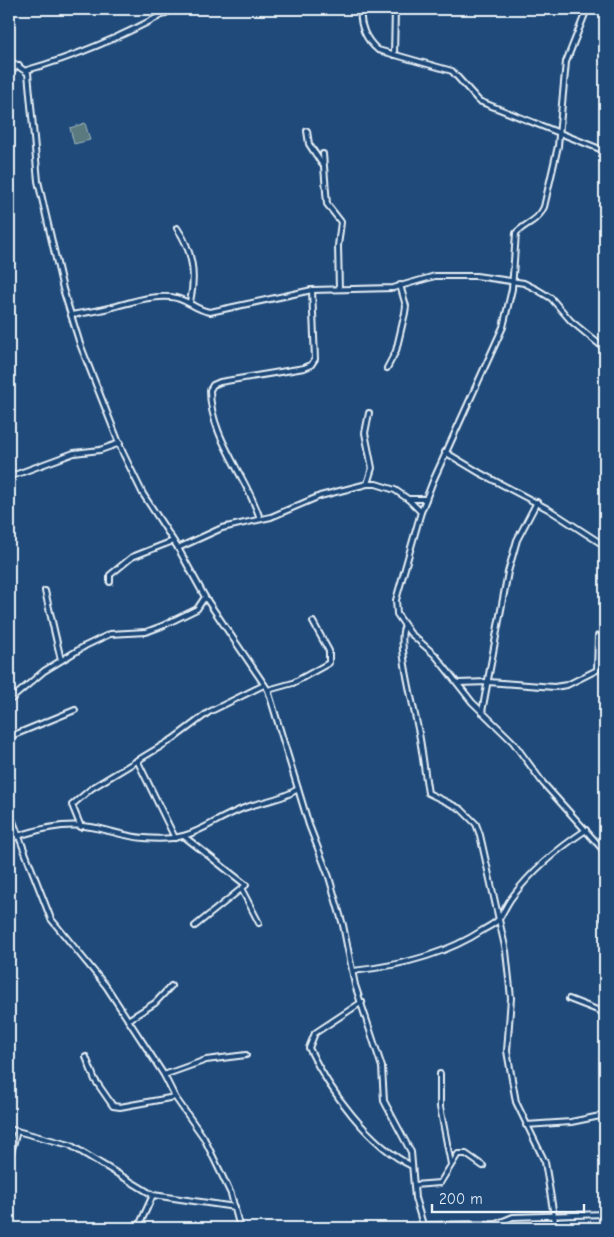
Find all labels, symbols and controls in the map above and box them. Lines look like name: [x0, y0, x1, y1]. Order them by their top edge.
scale bar: [432, 1182, 584, 1214]
text: 200 m: [439, 1190, 483, 1208]

